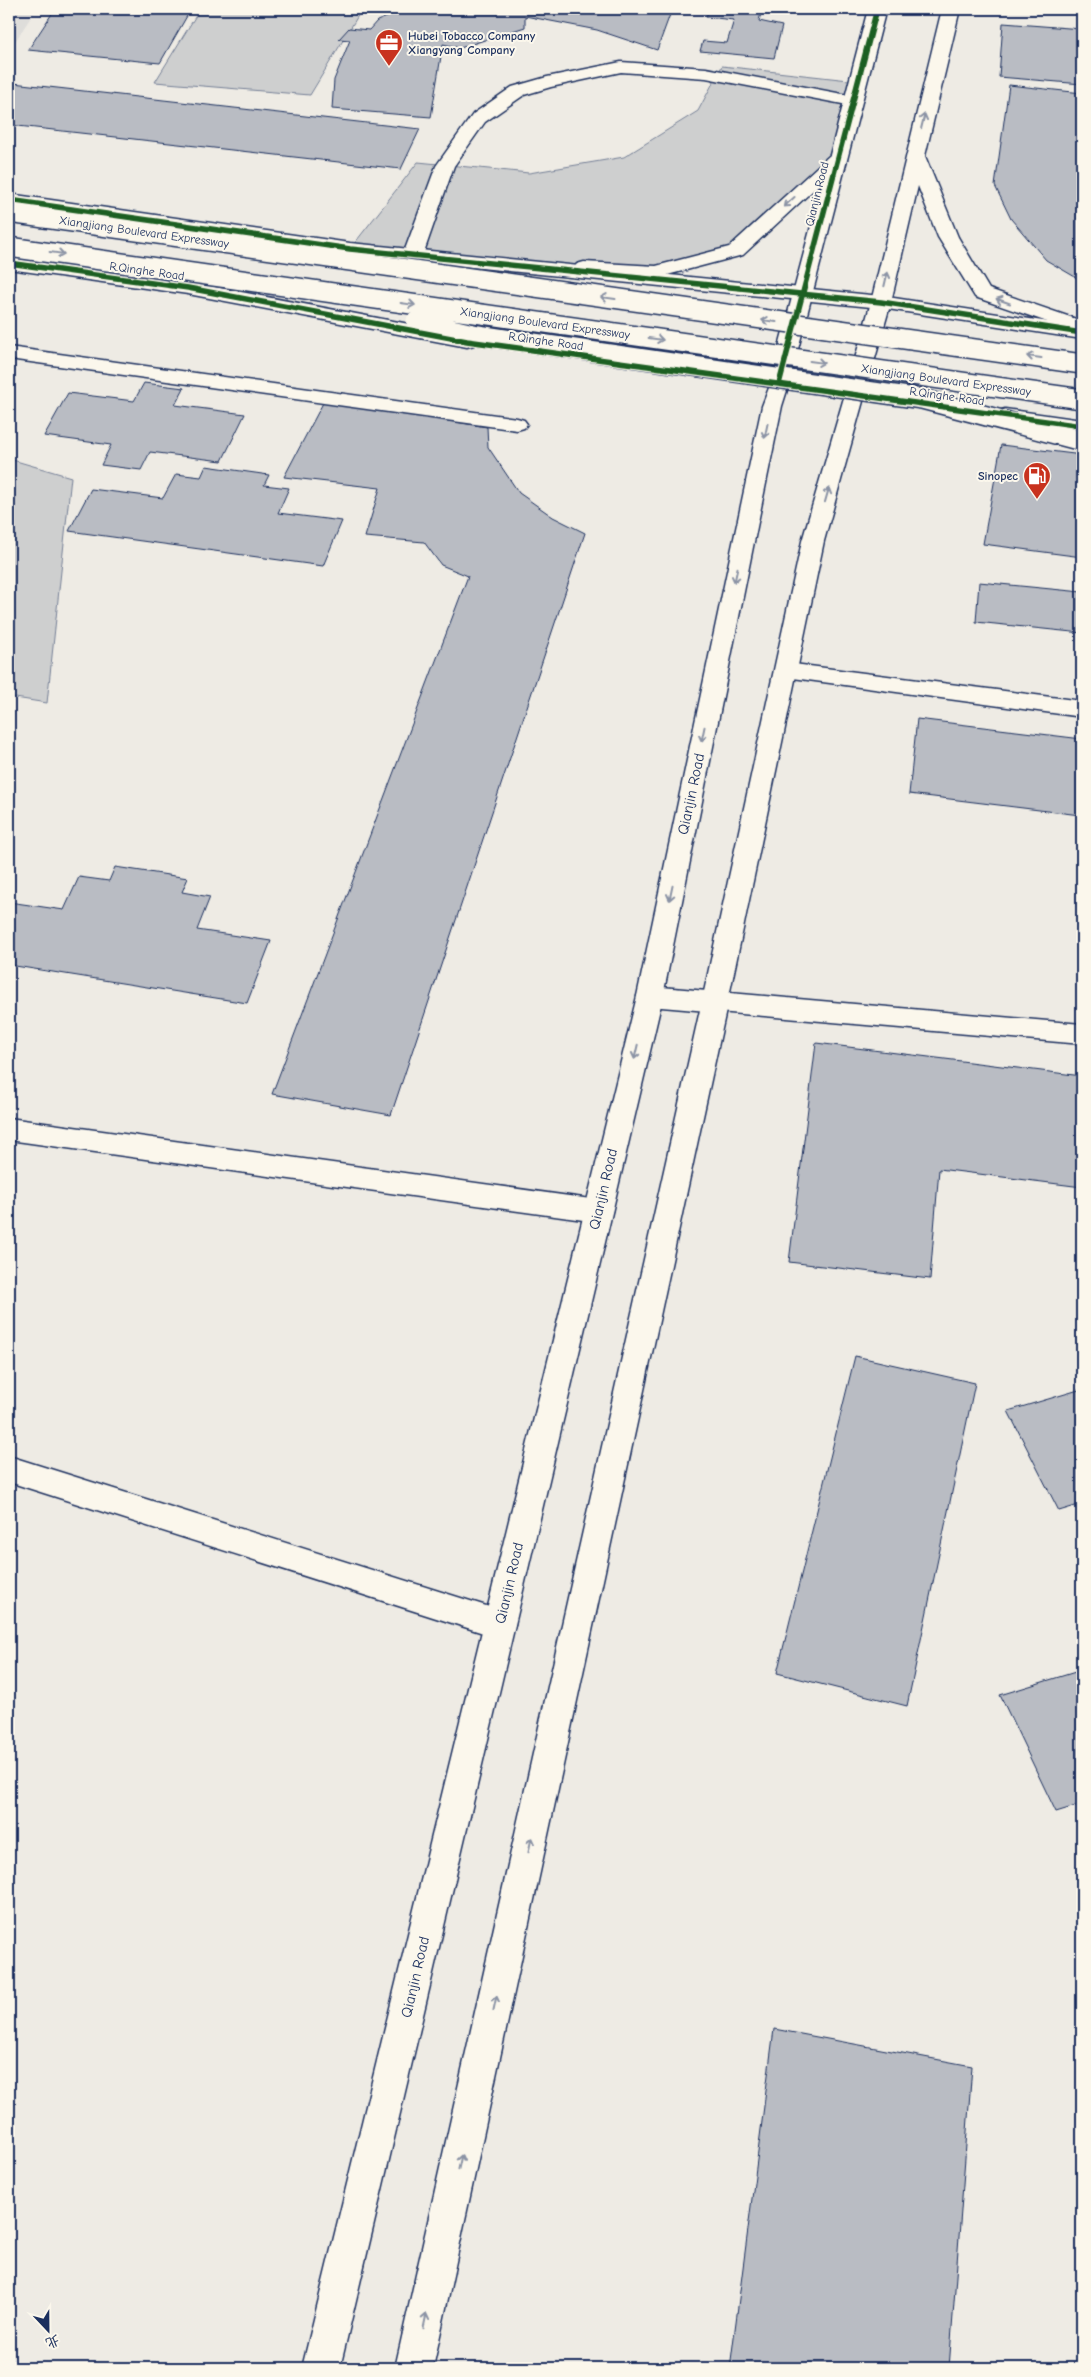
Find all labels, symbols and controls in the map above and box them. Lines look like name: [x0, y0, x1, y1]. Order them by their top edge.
office icon: Hubei Tobacco Company Xiangyang Company: [374, 28, 404, 67]
place label: Hubei Tobacco Company Xiangyang Company: [408, 29, 536, 57]
one-way arrow: [919, 114, 929, 130]
street label: Qianjin Road: [802, 160, 832, 228]
one-way arrow: [783, 196, 796, 208]
street label: Xiangjiang Boulevard Expressway: [58, 213, 231, 251]
one-way arrow: [49, 249, 65, 259]
street label: R.Qinghe Road: [109, 259, 185, 283]
one-way arrow: [882, 272, 891, 288]
one-way arrow: [600, 293, 616, 303]
one-way arrow: [995, 295, 1011, 305]
one-way arrow: [400, 299, 416, 309]
street label: Xiangjiang Boulevard Expressway: [459, 304, 632, 342]
one-way arrow: [761, 315, 777, 325]
street label: R.Qinghe Road: [508, 329, 584, 353]
one-way arrow: [648, 334, 664, 344]
one-way arrow: [1026, 352, 1042, 362]
one-way arrow: [808, 357, 824, 367]
street label: Xiangjiang Boulevard Expressway: [860, 361, 1033, 399]
street label: R.Qinghe Road: [909, 384, 985, 408]
one-way arrow: [761, 423, 770, 439]
fuel station icon: Sinopec: [1022, 461, 1052, 500]
place label: Sinopec: [978, 469, 1018, 483]
one-way arrow: [822, 487, 832, 503]
one-way arrow: [731, 566, 740, 582]
one-way arrow: [698, 725, 708, 741]
street label: Qianjin Road: [674, 752, 708, 836]
one-way arrow: [666, 885, 675, 901]
one-way arrow: [631, 1043, 640, 1059]
street label: Qianjin Road: [585, 1147, 621, 1231]
street label: Qianjin Road: [491, 1541, 527, 1625]
one-way arrow: [526, 1837, 535, 1853]
street label: Qianjin Road: [397, 1935, 433, 2019]
one-way arrow: [491, 1996, 500, 2012]
one-way arrow: [456, 2154, 465, 2170]
north arrow: [22, 2304, 72, 2354]
one-way arrow: [421, 2313, 430, 2329]
text: 北: [43, 2331, 62, 2352]

